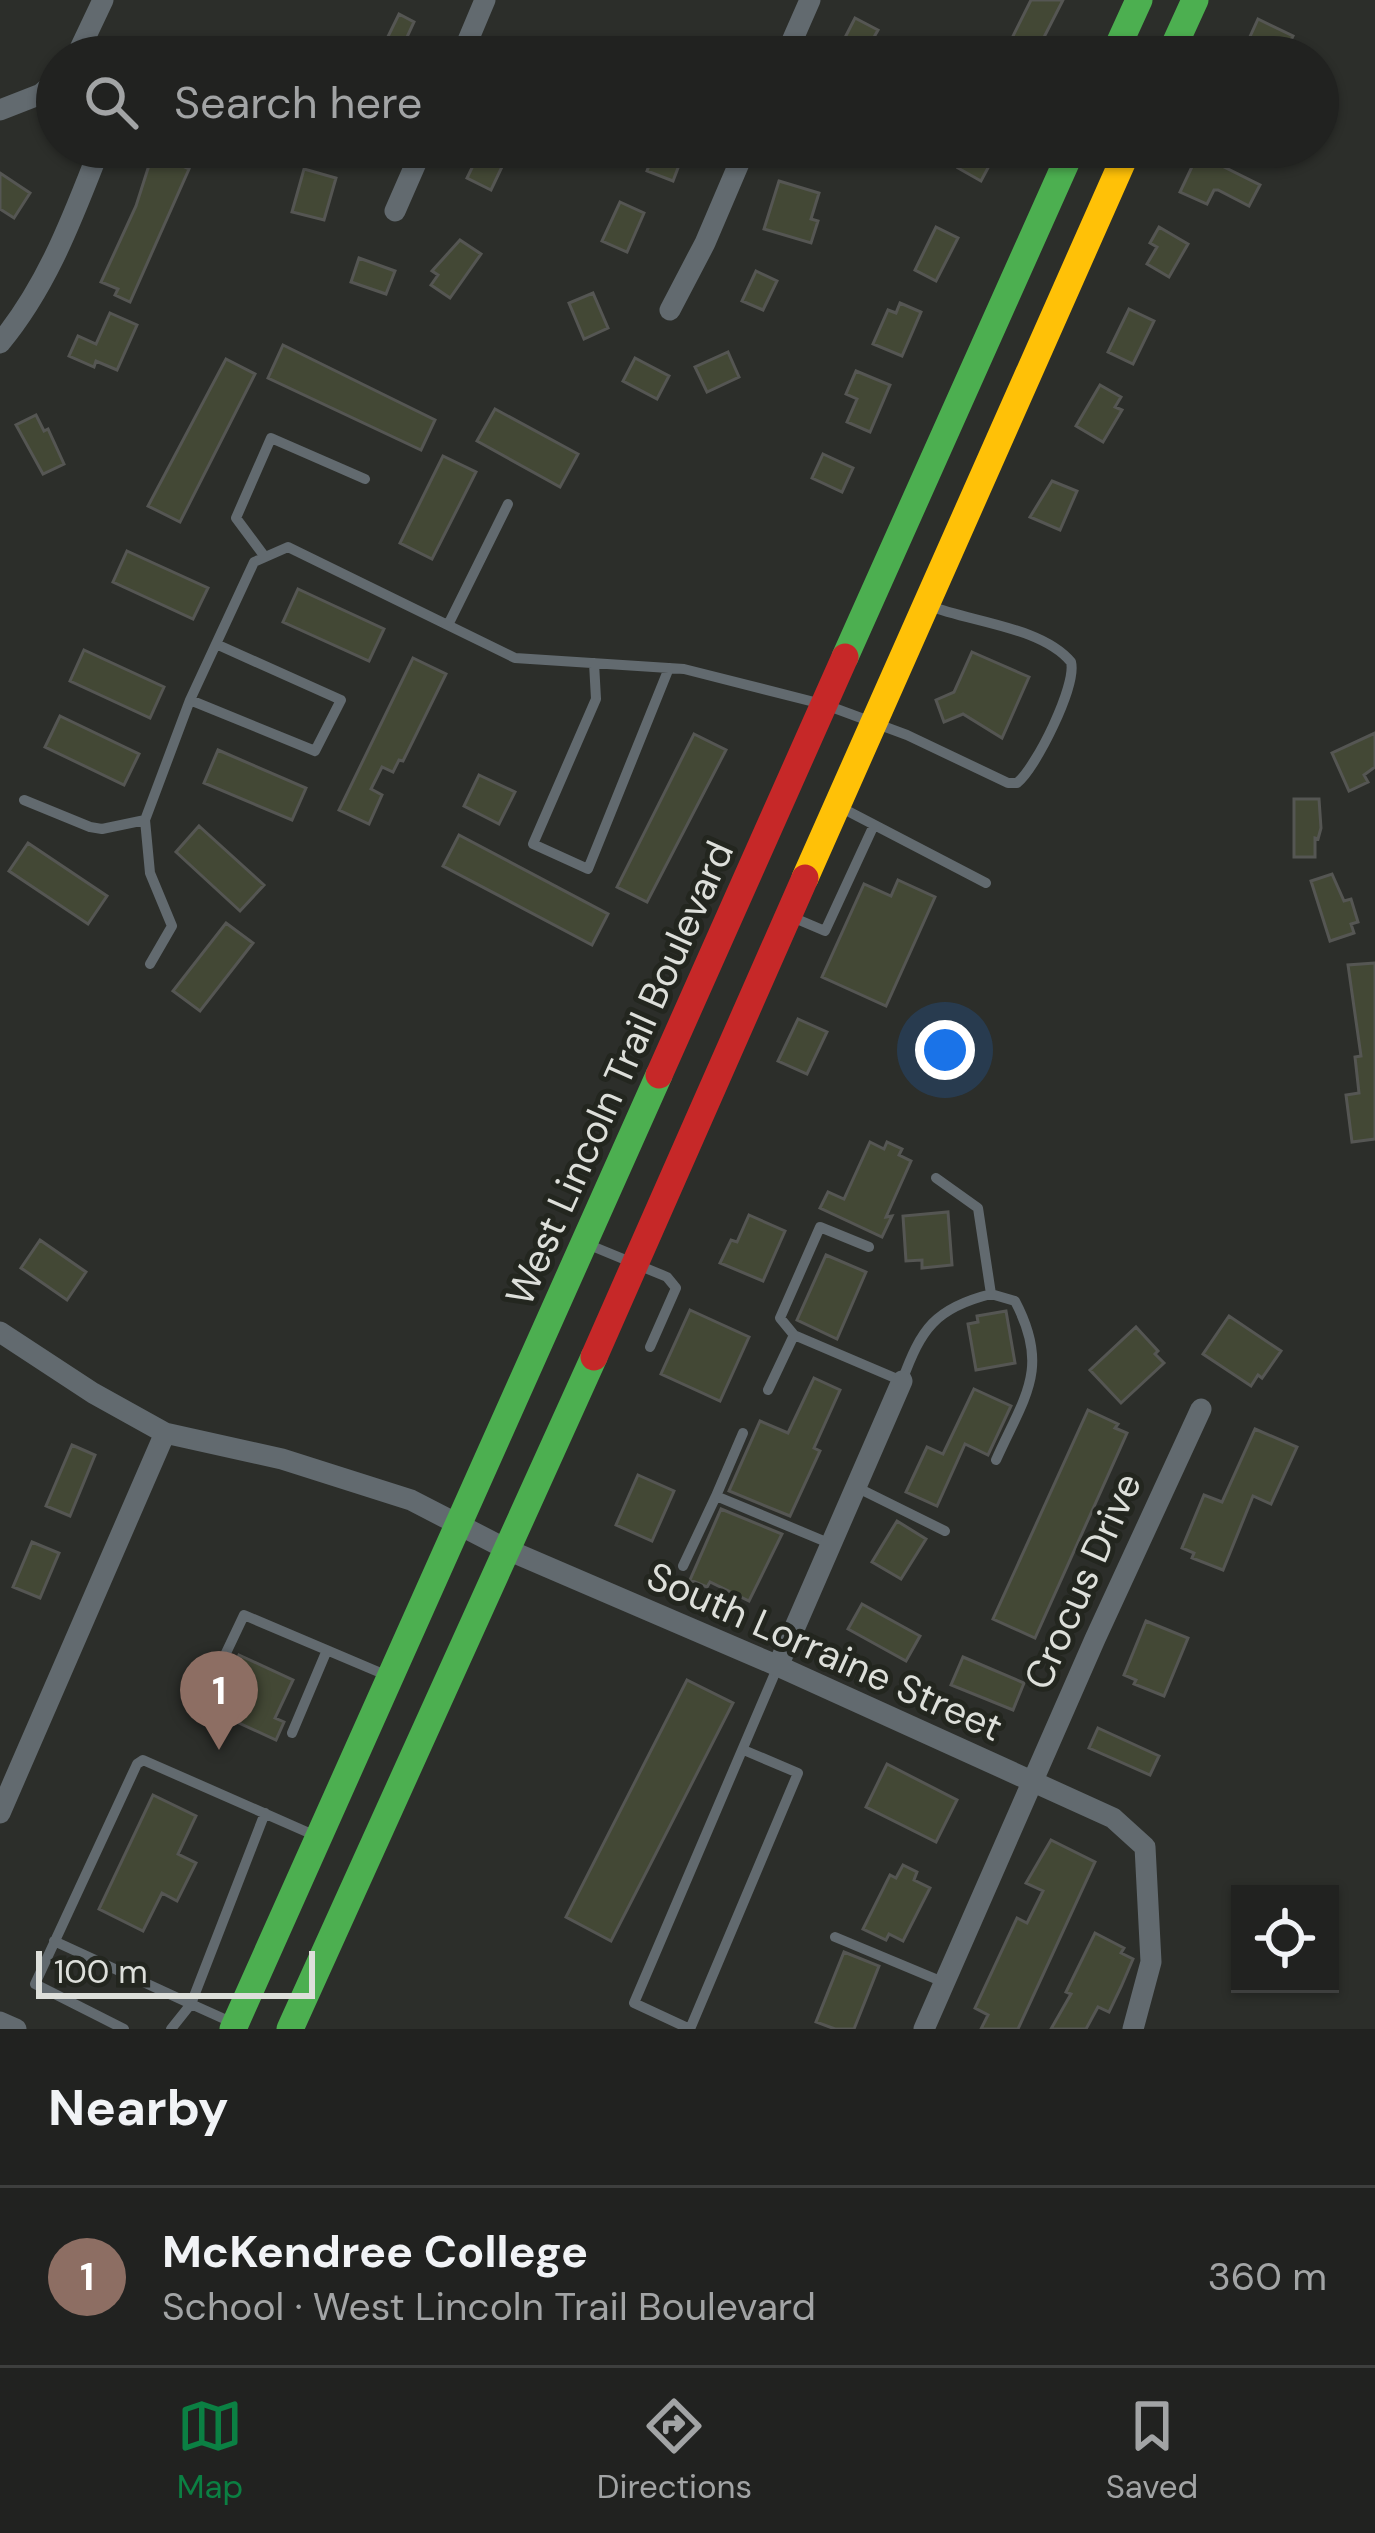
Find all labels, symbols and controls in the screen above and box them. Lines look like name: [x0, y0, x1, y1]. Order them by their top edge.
search box: [36, 36, 1339, 168]
icon: search: [78, 69, 144, 135]
text: Search here: [174, 73, 422, 132]
street label: West Lincoln Trail Boulevard: [494, 833, 745, 1313]
your location: [915, 1020, 975, 1080]
street label: Crocus Drive: [1012, 1465, 1153, 1697]
street label: South Lorraine Street: [639, 1550, 1011, 1753]
pin: 1: [180, 1651, 258, 1750]
map controls: [1231, 1885, 1339, 1993]
button: locate: [1231, 1885, 1339, 1993]
scale bar: [36, 1945, 315, 1998]
text: 100 m: [54, 1950, 148, 1993]
text: Nearby: [48, 2074, 229, 2141]
text: McKendree College: [162, 2222, 588, 2281]
text: 1: [80, 2251, 94, 2302]
text: 360 m: [1208, 2251, 1327, 2302]
text: School · West Lincoln Trail Boulevard: [162, 2281, 816, 2332]
tab: Map: [177, 2393, 243, 2508]
tab: Directions: [597, 2393, 752, 2508]
tab: Saved: [1106, 2393, 1198, 2508]

